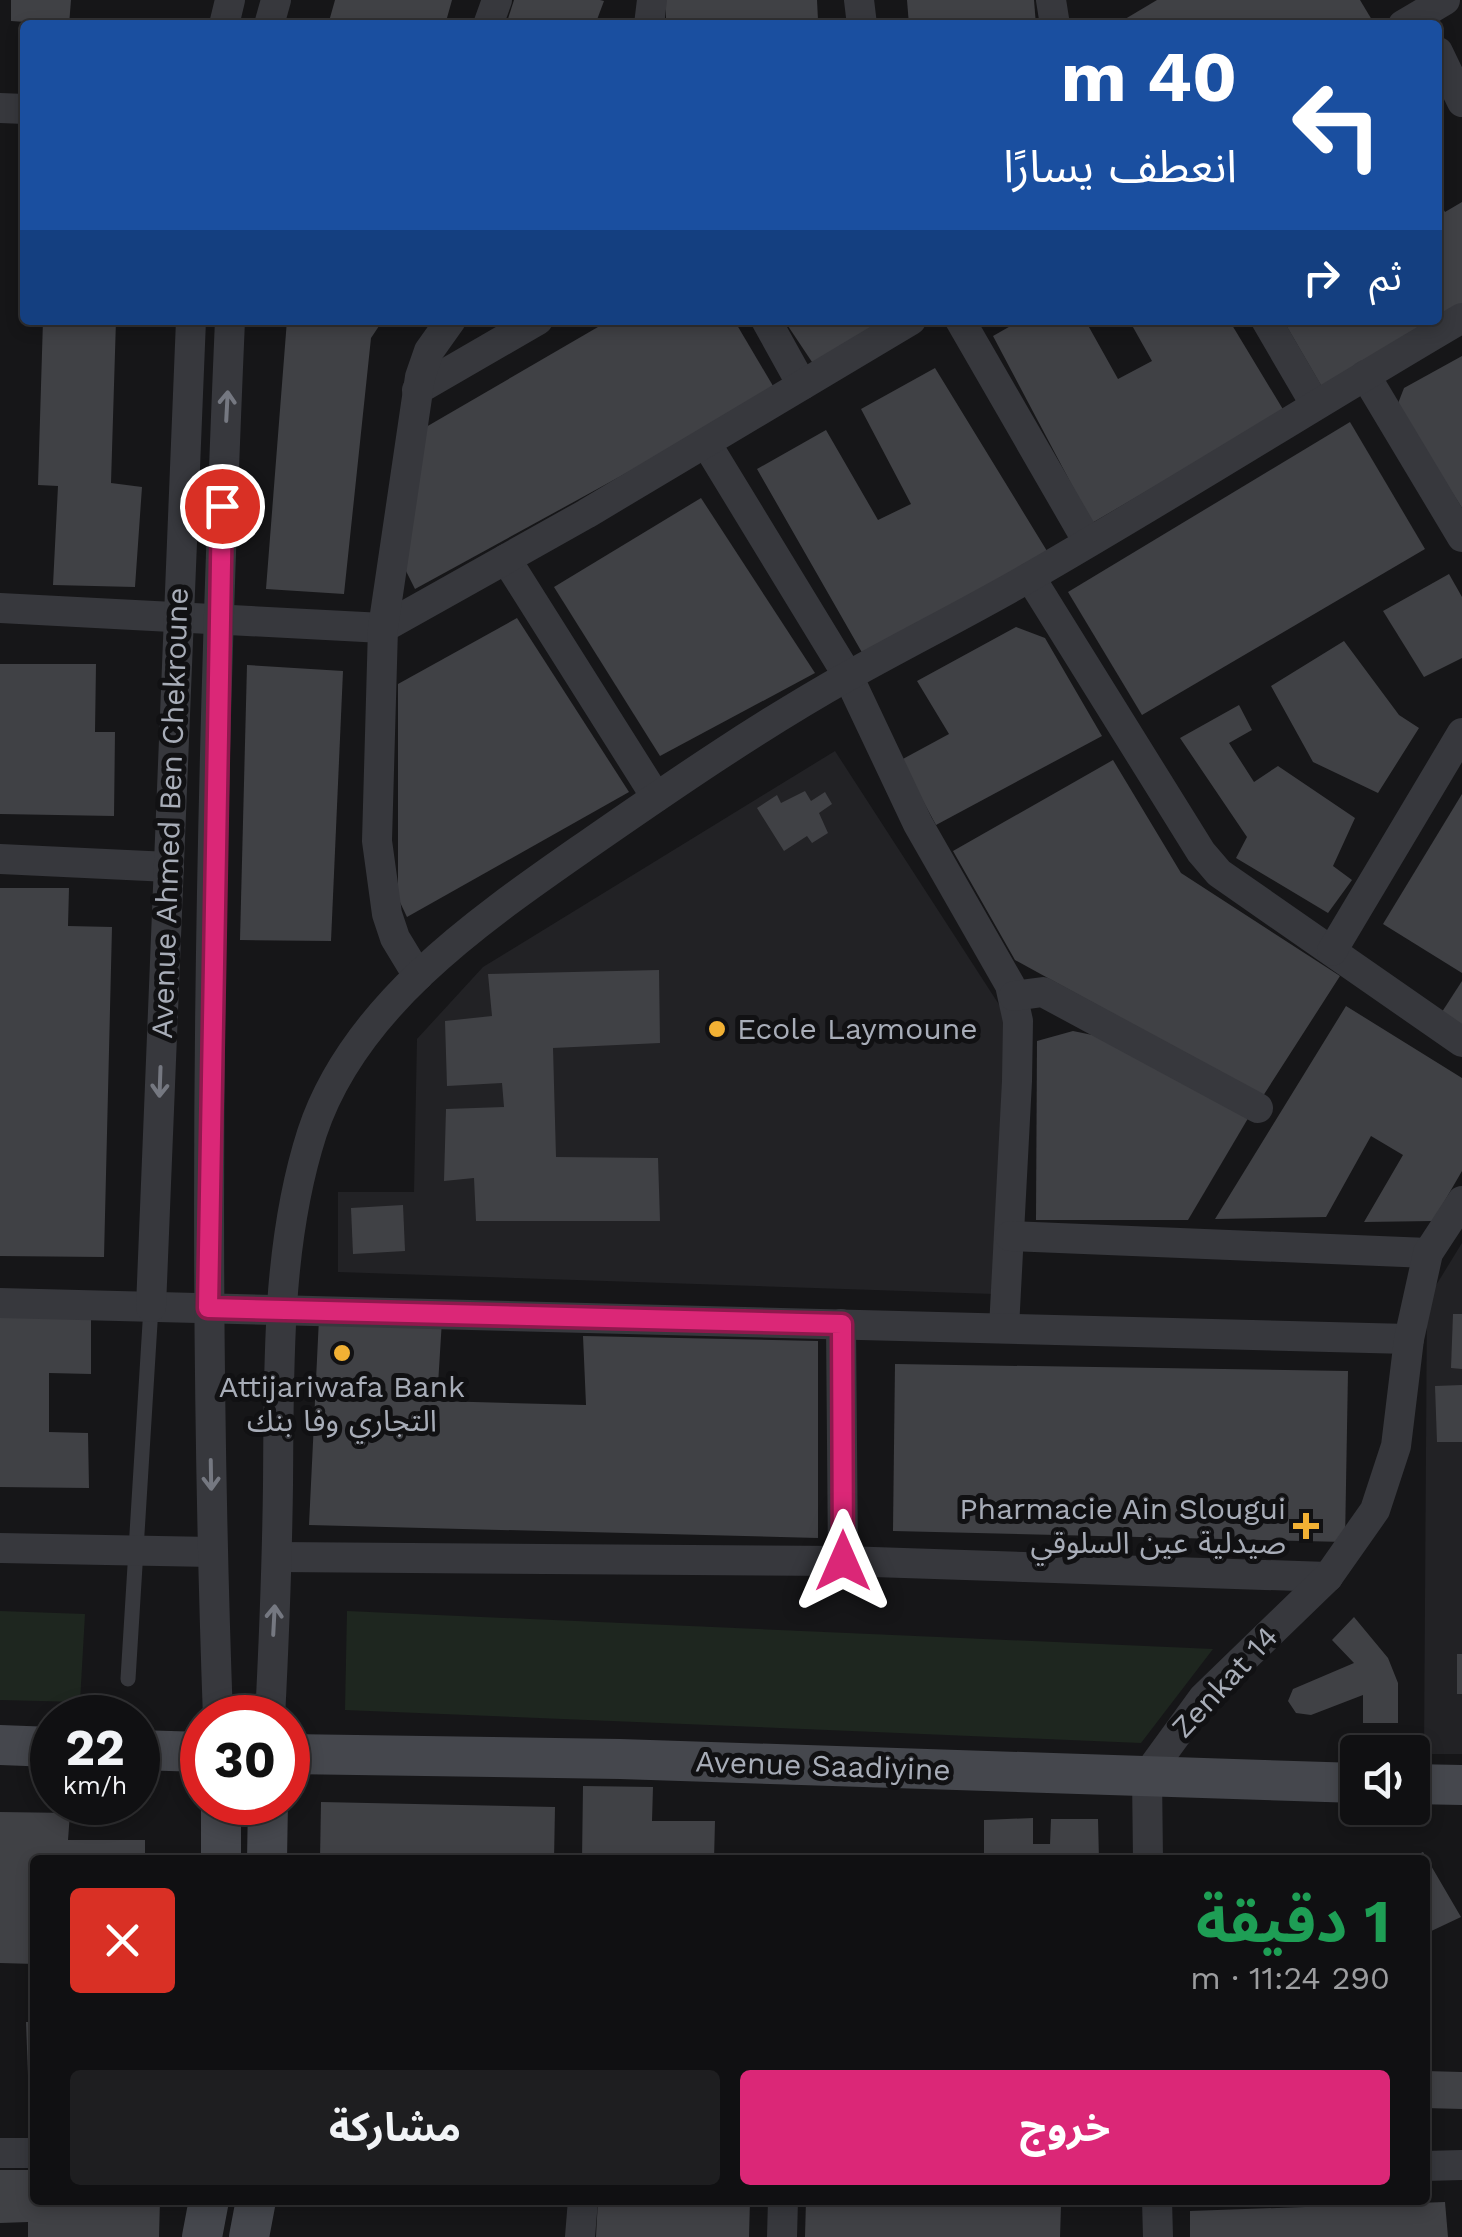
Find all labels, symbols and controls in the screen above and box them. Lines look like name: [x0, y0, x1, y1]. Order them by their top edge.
text: 40 m: [1061, 36, 1237, 118]
icon: left: [1272, 60, 1402, 190]
text: انعطف يسارًا: [1003, 140, 1237, 193]
icon: right: [1294, 250, 1349, 305]
text: ثم: [1369, 255, 1402, 299]
one-way arrow: [217, 390, 236, 422]
pin: [180, 464, 265, 549]
icon: arrive: [195, 479, 250, 534]
street label: Avenue Ahmed Ben Chekroune: [144, 587, 195, 1039]
place label: Ecole Laymoune: [737, 1011, 978, 1046]
marker: Ecole Laymoune: [706, 1018, 728, 1040]
one-way arrow: [150, 1065, 169, 1097]
marker: Attijariwafa Bank التجاري وفا بنك: [331, 1342, 353, 1364]
place label: Attijariwafa Bank التجاري وفا بنك: [219, 1369, 465, 1444]
one-way arrow: [201, 1459, 220, 1491]
place label: Pharmacie Ain Slougui صيدلية عين السلوقي: [959, 1491, 1286, 1566]
position arrow: [791, 1509, 895, 1613]
marker: Pharmacie Ain Slougui صيدلية عين السلوقي: [1295, 1515, 1317, 1537]
one-way arrow: [265, 1605, 284, 1637]
street label: Zenkat 14: [1164, 1619, 1285, 1745]
speed limit sign: 30: [180, 1695, 310, 1825]
text: 22: [65, 1718, 125, 1777]
map controls: [1340, 1735, 1430, 1825]
button: sound: [1340, 1735, 1430, 1825]
street label: Avenue Saadiyine: [695, 1744, 951, 1787]
text: km/h: [63, 1771, 127, 1800]
text: 1 دقيقة: [1196, 1886, 1390, 1957]
button: close: [70, 1888, 175, 1993]
text: 290 m · 11:24: [1190, 1959, 1390, 1997]
button: مشاركة: [70, 2070, 720, 2185]
button: خروج: [740, 2070, 1390, 2185]

